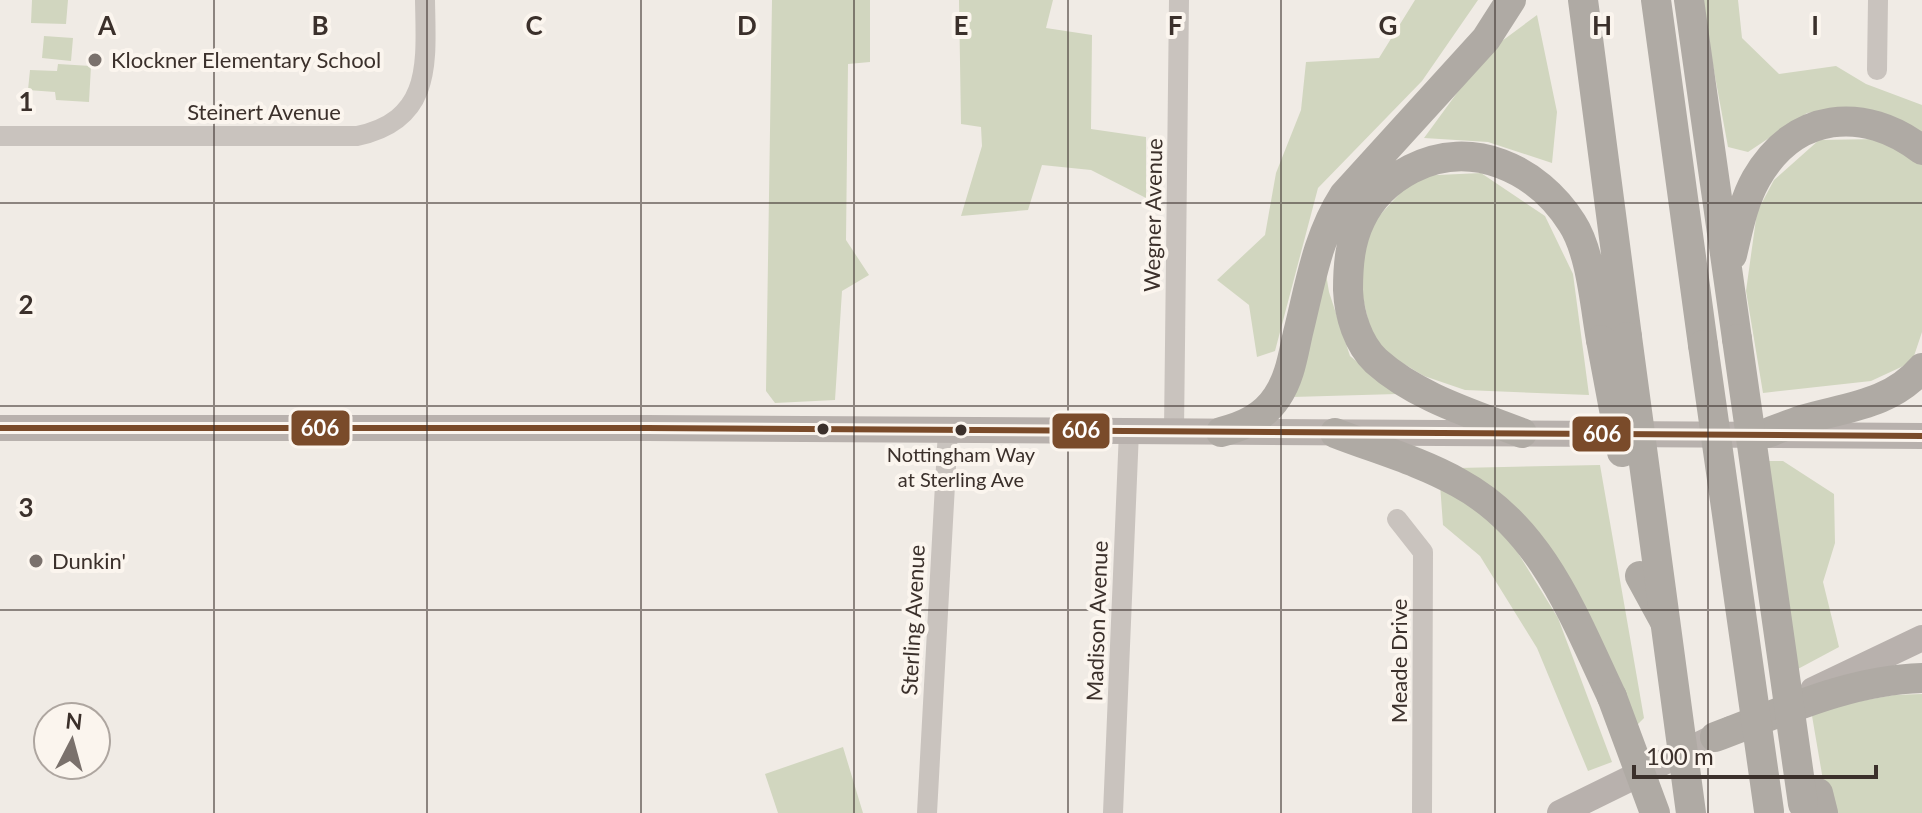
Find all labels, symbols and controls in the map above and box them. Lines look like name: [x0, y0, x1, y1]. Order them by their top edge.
text: A: [97, 9, 117, 41]
text: B: [311, 9, 329, 41]
text: C: [525, 9, 543, 41]
text: D: [737, 9, 757, 41]
text: E: [954, 9, 968, 41]
text: F: [1168, 9, 1182, 41]
text: G: [1379, 9, 1397, 41]
text: H: [1592, 9, 1612, 41]
text: I: [1811, 9, 1819, 41]
place label: Klockner Elementary School: [111, 46, 381, 73]
marker: Klockner Elementary School: [86, 51, 104, 69]
text: 1: [18, 85, 34, 117]
street label: Steinert Avenue: [187, 98, 341, 125]
street label: Wegner Avenue: [1138, 138, 1167, 292]
text: 2: [18, 288, 34, 320]
line badge: 606: [290, 409, 351, 447]
line badge: 606: [1051, 412, 1111, 450]
text: 606: [301, 414, 339, 441]
line badge: 606: [1571, 415, 1632, 453]
text: 606: [1062, 416, 1100, 443]
text: 606: [1583, 420, 1621, 447]
unlabelled marker: [815, 421, 831, 437]
marker: Nottingham Way at Sterling Ave: [953, 422, 969, 438]
place label: Nottingham Way at Sterling Ave: [887, 442, 1036, 491]
text: 3: [18, 491, 34, 523]
street label: Madison Avenue: [1080, 540, 1113, 702]
street label: Sterling Avenue: [895, 544, 930, 696]
place label: Dunkin': [52, 547, 126, 574]
marker: Dunkin': [27, 552, 45, 570]
street label: Meade Drive: [1385, 599, 1412, 723]
north arrow: [32, 701, 112, 781]
text: N: [64, 706, 84, 735]
scale bar: [1634, 729, 1876, 779]
text: 100 m: [1646, 741, 1714, 770]

